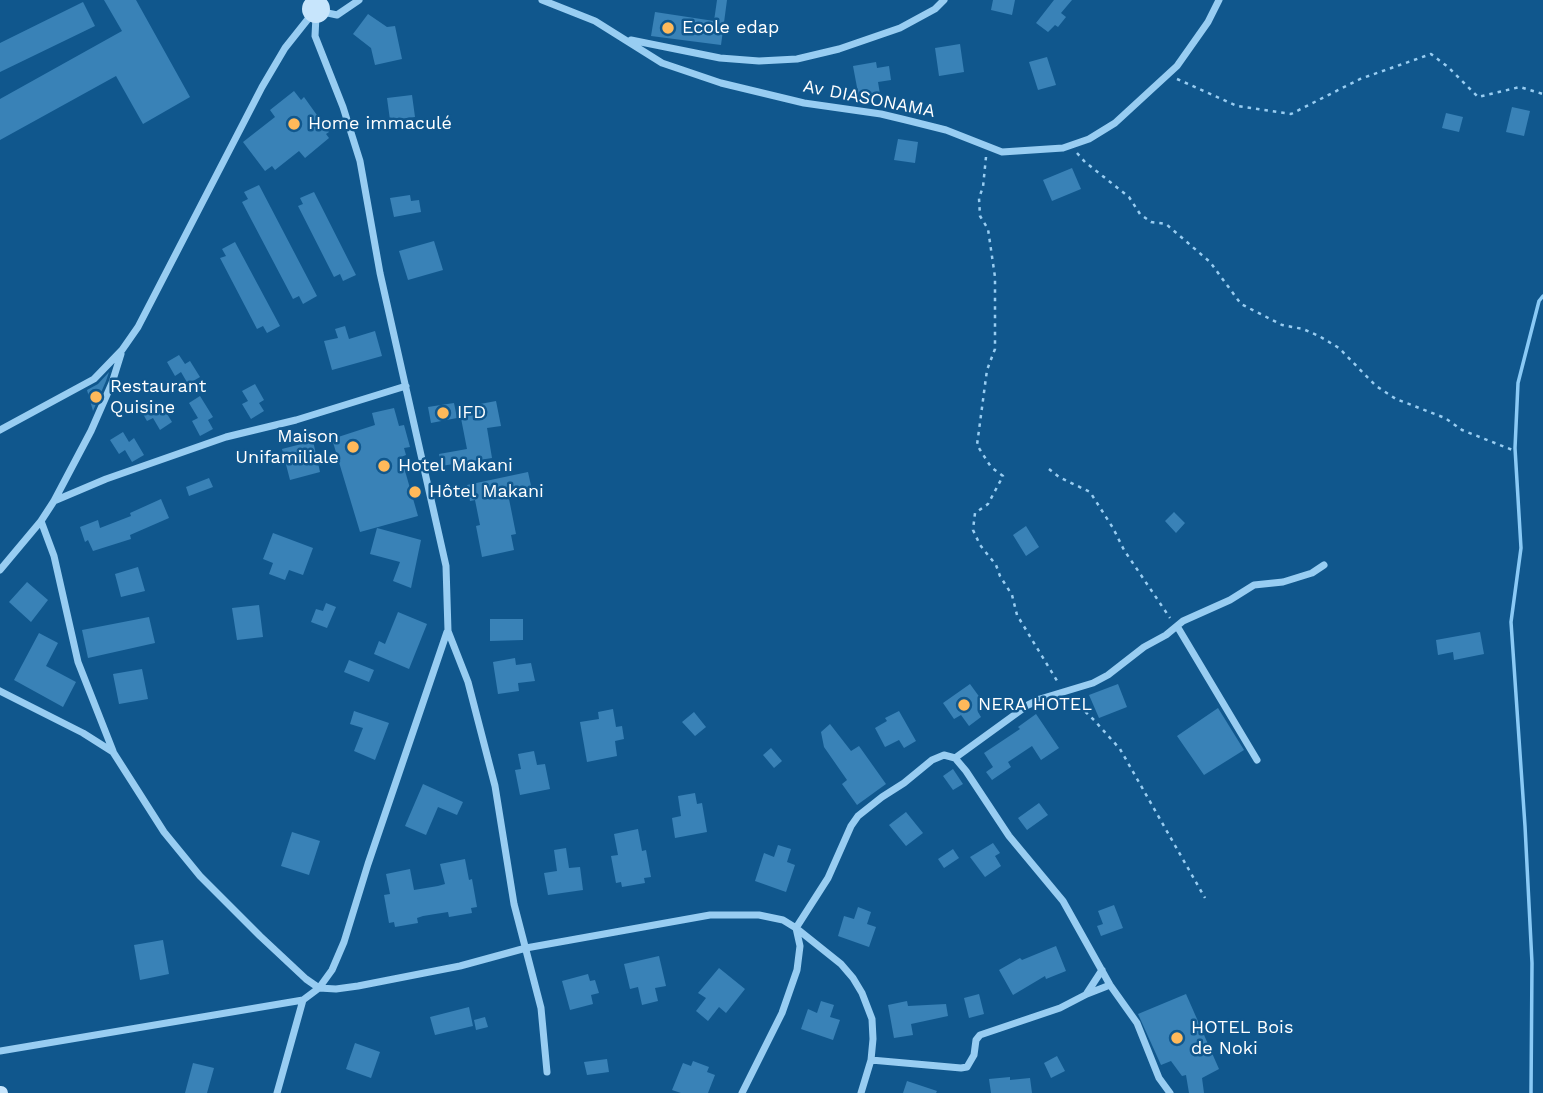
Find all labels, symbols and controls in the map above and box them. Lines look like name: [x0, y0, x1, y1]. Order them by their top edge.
place label: Ecole edap: [682, 17, 779, 39]
marker: Ecole edap: [660, 20, 676, 36]
street label: Av DIASONAMA: [801, 76, 937, 122]
place label: Home immaculé: [308, 113, 452, 135]
marker: Home immaculé: [286, 116, 302, 132]
place label: Restaurant Quisine: [110, 376, 206, 418]
marker: Restaurant Quisine: [88, 389, 104, 405]
place label: IFD: [457, 402, 486, 424]
marker: IFD: [435, 405, 451, 421]
place label: Maison Unifamiliale: [235, 426, 339, 468]
marker: Maison Unifamiliale: [345, 439, 361, 455]
place label: Hotel Makani: [398, 455, 513, 477]
marker: Hotel Makani: [376, 458, 392, 474]
place label: Hôtel Makani: [429, 481, 544, 503]
marker: Hôtel Makani: [407, 484, 423, 500]
place label: NERA HOTEL: [978, 694, 1092, 716]
marker: NERA HOTEL: [956, 697, 972, 713]
place label: HOTEL Bois de Noki: [1191, 1017, 1293, 1060]
marker: HOTEL Bois de Noki: [1169, 1030, 1185, 1046]

